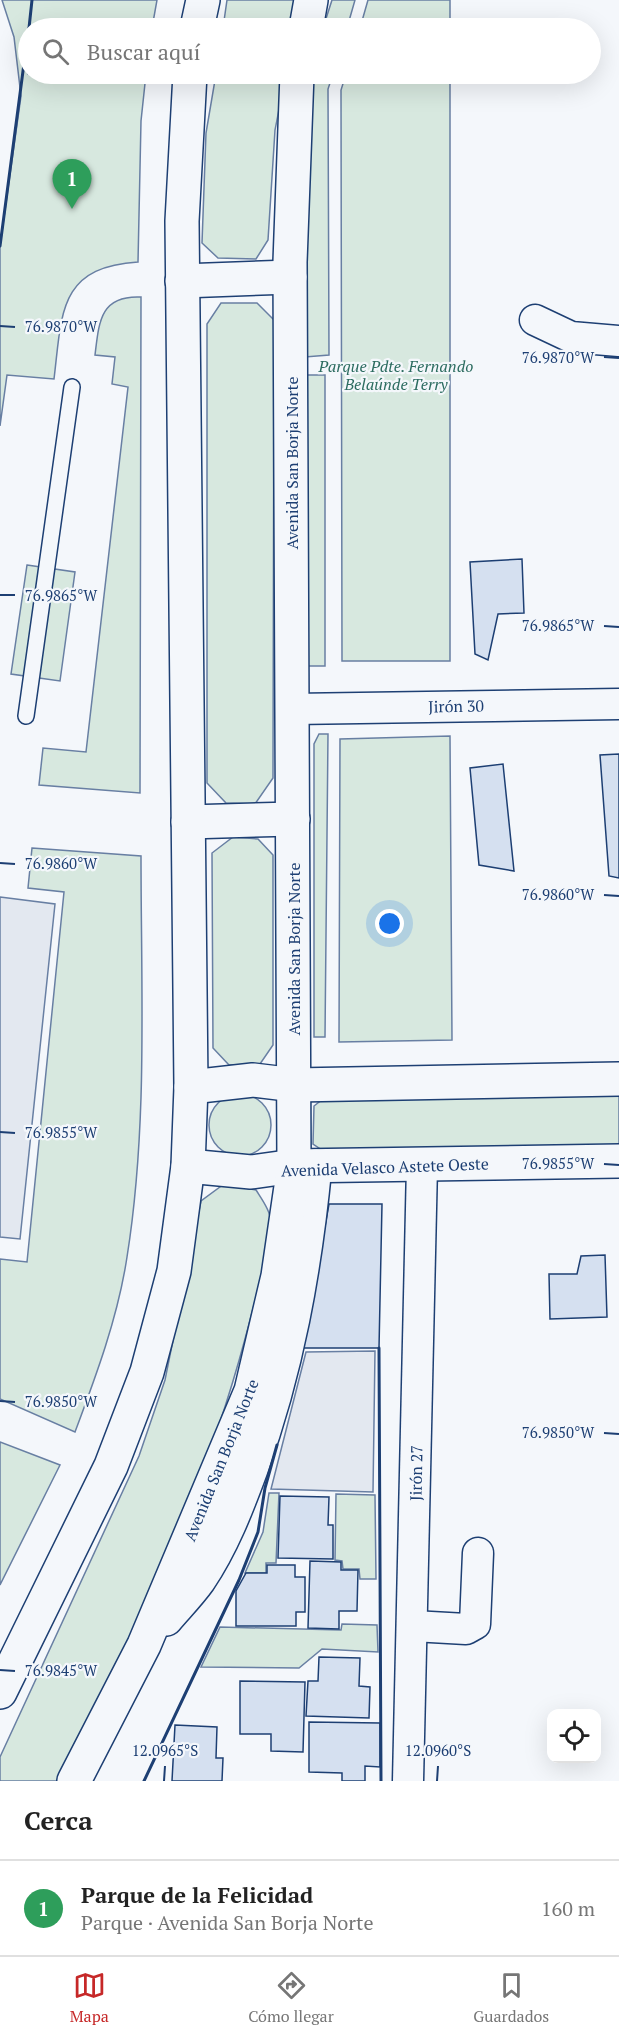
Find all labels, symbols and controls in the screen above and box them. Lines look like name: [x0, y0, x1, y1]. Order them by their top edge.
search box: [18, 18, 601, 84]
icon: search: [39, 35, 72, 68]
text: Buscar aquí: [87, 37, 200, 66]
pin: 1: [52, 160, 92, 209]
text: 76.9870°W: [25, 316, 98, 336]
text: 76.9870°W: [522, 347, 595, 367]
park label: Parque Pdte. Fernando Belaúnde Terry: [318, 355, 473, 395]
street label: Avenida San Borja Norte: [281, 377, 303, 549]
text: 76.9865°W: [25, 585, 98, 605]
text: 76.9865°W: [522, 615, 595, 635]
street label: Jirón 30: [428, 695, 484, 717]
text: 76.9860°W: [25, 853, 98, 873]
street label: Avenida San Borja Norte: [283, 863, 305, 1035]
text: 76.9860°W: [522, 884, 595, 904]
your location: [375, 909, 404, 938]
text: 76.9855°W: [25, 1122, 98, 1142]
street label: Avenida Velasco Astete Oeste: [281, 1152, 489, 1182]
text: 76.9855°W: [522, 1153, 595, 1173]
street label: Avenida San Borja Norte: [178, 1376, 264, 1544]
text: 76.9850°W: [25, 1391, 98, 1411]
text: 76.9850°W: [522, 1422, 595, 1442]
street label: Jirón 27: [405, 1445, 427, 1501]
text: 76.9845°W: [25, 1660, 98, 1680]
map controls: [547, 1709, 601, 1763]
button: locate: [547, 1709, 601, 1763]
text: 12.0965°S: [132, 1740, 198, 1760]
text: 12.0960°S: [405, 1740, 471, 1760]
text: Cerca: [24, 1803, 93, 1837]
text: Parque de la Felicidad: [81, 1880, 313, 1909]
text: 1: [38, 1895, 49, 1922]
text: 160 m: [541, 1895, 595, 1922]
text: Parque · Avenida San Borja Norte: [81, 1909, 374, 1936]
tab: Mapa: [70, 1969, 109, 2027]
tab: Cómo llegar: [248, 1969, 334, 2027]
tab: Guardados: [473, 1969, 549, 2027]

